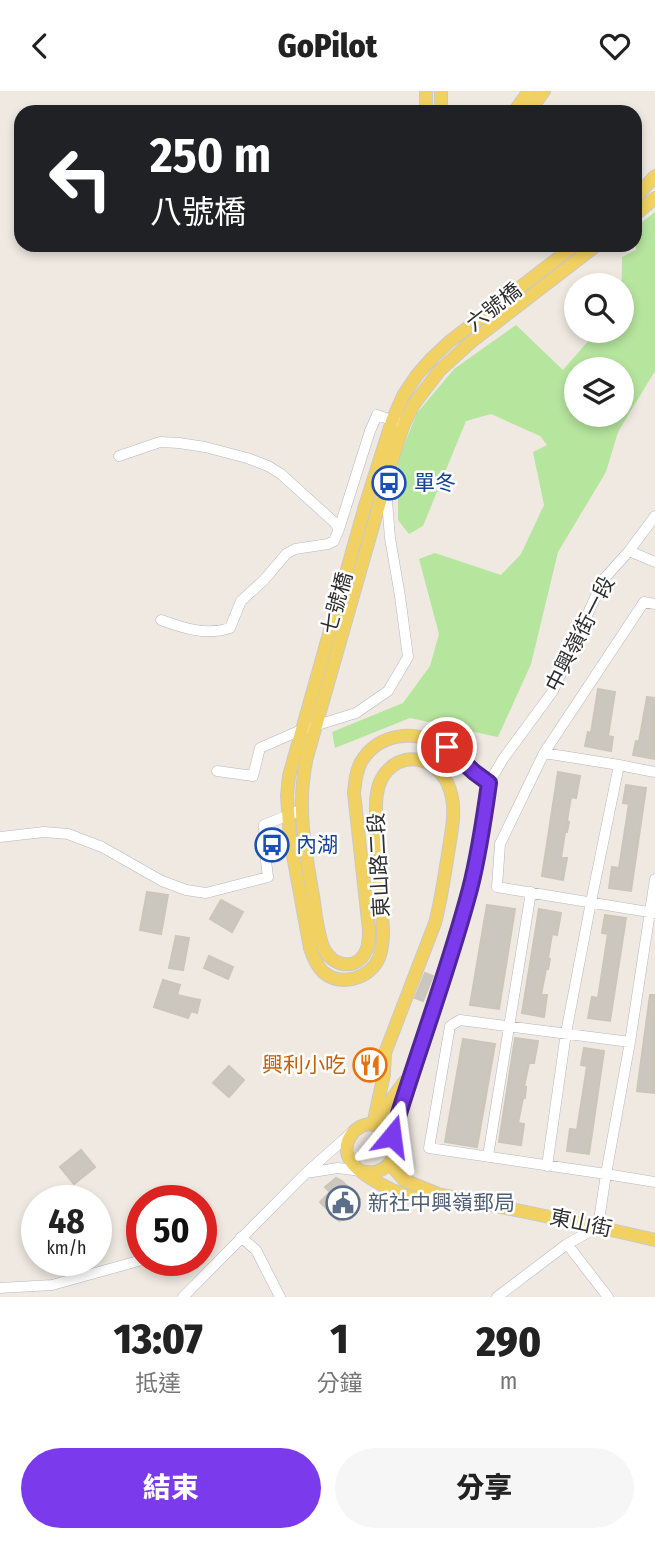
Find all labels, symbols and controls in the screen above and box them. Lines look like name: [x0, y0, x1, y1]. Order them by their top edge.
icon: back: [21, 27, 59, 65]
text: GoPilot: [278, 27, 377, 65]
icon: heart: [596, 27, 634, 65]
text: 250 m: [150, 126, 271, 185]
icon: left: [35, 133, 126, 224]
text: 八號橋: [150, 193, 246, 231]
map controls: [564, 273, 634, 427]
button: search: [564, 273, 634, 343]
street label: 六號橋: [461, 277, 527, 337]
button: layers: [564, 357, 634, 427]
bus stop icon: 單冬: [370, 464, 408, 502]
place label: 單冬: [414, 470, 456, 496]
street label: 七號橋: [316, 569, 358, 637]
street label: 中興嶺街一段: [540, 572, 620, 696]
pin: [417, 717, 477, 777]
icon: arrive: [428, 728, 466, 766]
street label: 東山路二段: [363, 812, 395, 918]
bus stop icon: 內湖: [253, 826, 291, 864]
place label: 內湖: [296, 832, 338, 858]
restaurant icon: 興利小吃: [351, 1046, 389, 1084]
place label: 興利小吃: [262, 1052, 346, 1078]
position arrow: [355, 1099, 429, 1173]
public building icon: 新社中興嶺郵局: [324, 1184, 362, 1222]
speed limit sign: 50: [126, 1185, 217, 1276]
place label: 新社中興嶺郵局: [368, 1190, 515, 1216]
text: 48: [48, 1200, 85, 1242]
street label: 東山街: [547, 1204, 615, 1242]
text: km/h: [46, 1237, 87, 1259]
text: 13:07: [114, 1314, 203, 1364]
text: 1: [330, 1314, 348, 1364]
text: 290: [476, 1317, 541, 1367]
text: m: [500, 1367, 518, 1395]
text: 抵達: [135, 1369, 181, 1397]
text: 分鐘: [316, 1369, 362, 1397]
button: 結束: [21, 1448, 321, 1528]
button: 分享: [335, 1448, 634, 1528]

